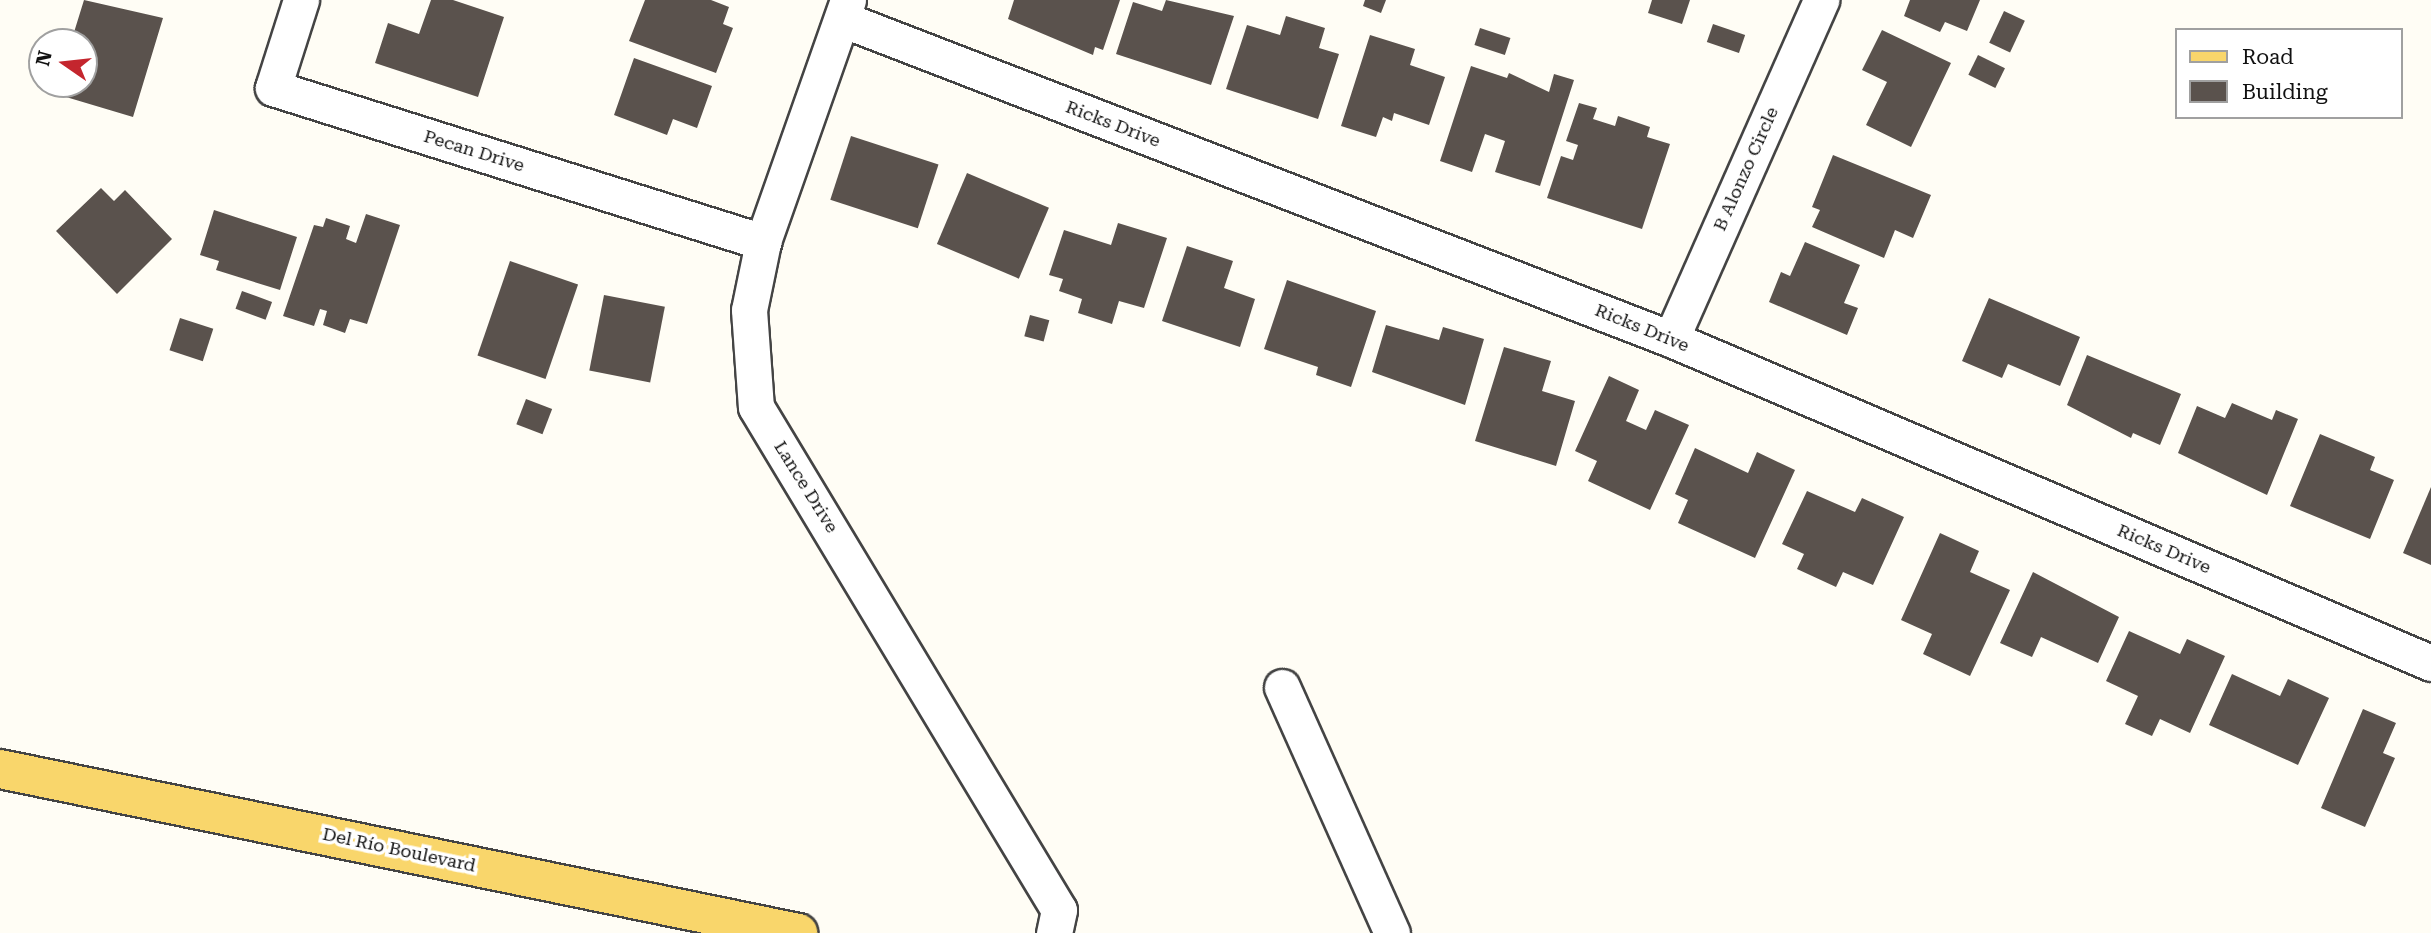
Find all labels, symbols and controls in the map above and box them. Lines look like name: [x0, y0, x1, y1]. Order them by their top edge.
north arrow: [28, 28, 98, 98]
legend: [2176, 28, 2403, 119]
text: Road: [2242, 45, 2294, 69]
text: N: [31, 48, 57, 68]
text: Building: [2242, 80, 2328, 104]
street label: Ricks Drive: [1063, 96, 1163, 152]
street label: B Alonzo Circle: [1709, 104, 1783, 234]
street label: Pecan Drive: [421, 125, 527, 177]
street label: Ricks Drive: [1592, 299, 1692, 357]
street label: Lance Drive: [769, 437, 843, 537]
street label: Ricks Drive: [2114, 520, 2214, 578]
street label: Del Río Boulevard: [320, 823, 478, 877]

